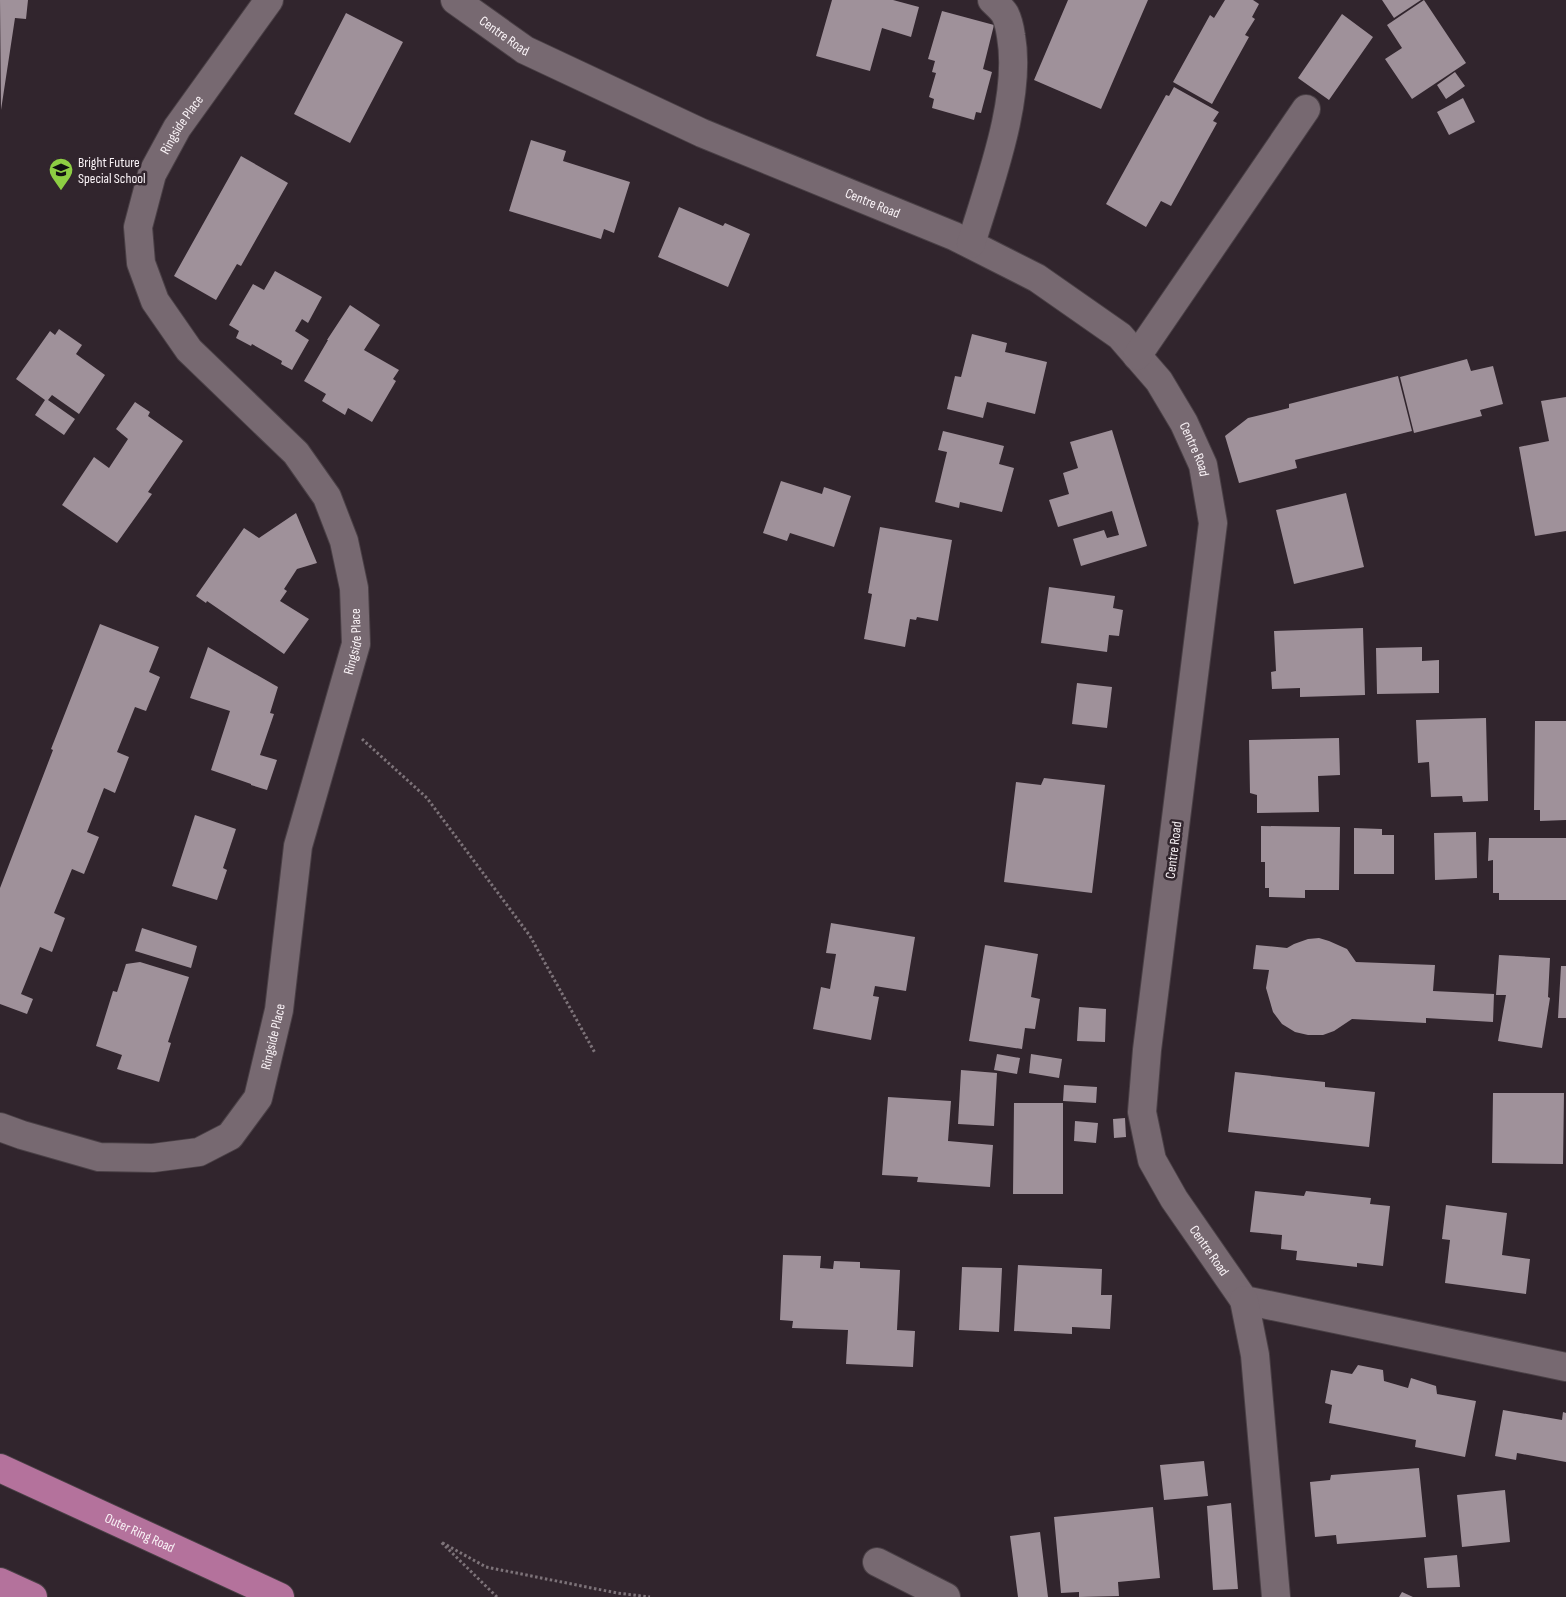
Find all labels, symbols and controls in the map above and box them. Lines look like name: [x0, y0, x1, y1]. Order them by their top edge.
street label: Centre Road: [476, 12, 532, 60]
street label: Ringside Place: [156, 92, 207, 157]
place label: Bright Future Special School: [78, 154, 146, 187]
school or university icon: Bright Future Special School: [48, 157, 74, 191]
street label: Centre Road: [843, 184, 903, 222]
street label: Centre Road: [1176, 419, 1213, 478]
street label: Ringside Place: [340, 608, 365, 677]
street label: Centre Road: [1162, 820, 1185, 880]
street label: Ringside Place: [257, 1003, 289, 1071]
street label: Centre Road: [1186, 1222, 1233, 1279]
street label: Outer Ring Road: [102, 1509, 177, 1556]

